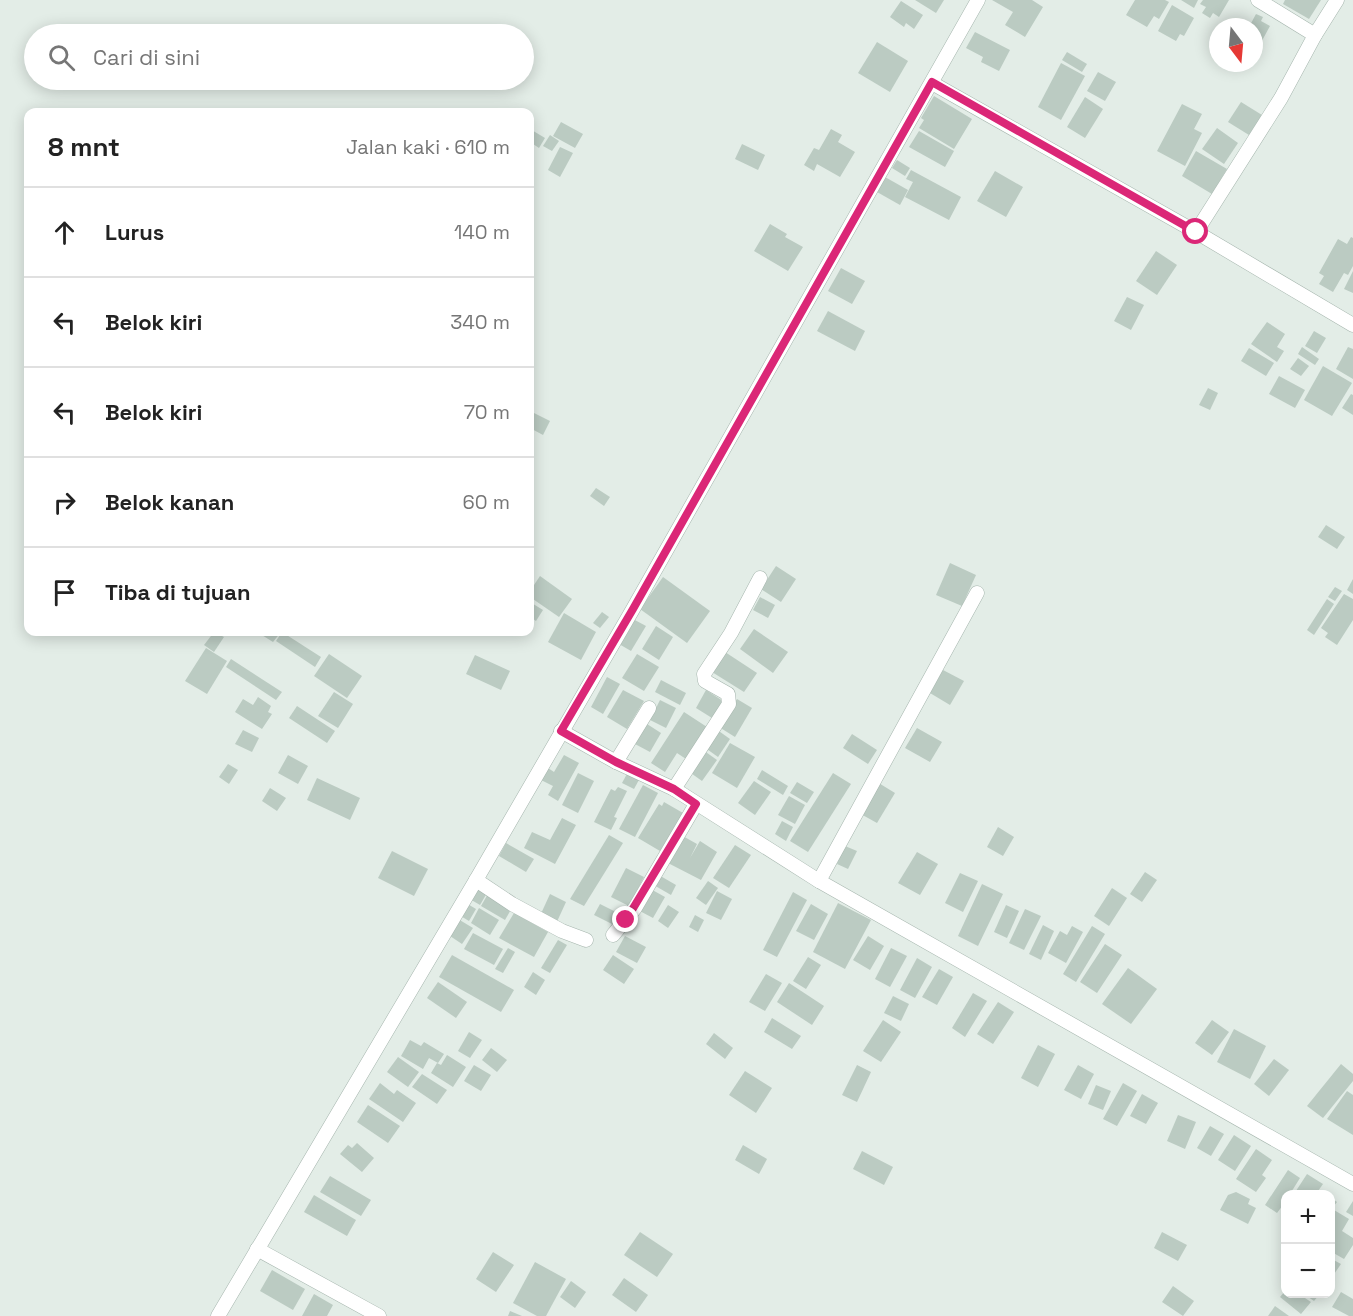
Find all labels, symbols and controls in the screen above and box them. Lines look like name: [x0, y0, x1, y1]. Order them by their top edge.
north arrow: [1209, 18, 1263, 72]
search box: [24, 24, 534, 90]
icon: search: [45, 41, 78, 74]
text: Cari di sini: [93, 43, 200, 71]
text: 8 mnt: [48, 130, 120, 164]
text: Jalan kaki · 610 m: [346, 134, 510, 160]
icon: ahead: [48, 216, 81, 249]
text: Lurus: [105, 218, 164, 246]
route start: [1182, 218, 1208, 244]
text: 140 m: [454, 219, 510, 245]
icon: left: [48, 306, 81, 339]
text: Belok kiri: [105, 308, 202, 336]
text: 340 m: [450, 309, 510, 335]
icon: left: [48, 396, 81, 429]
text: Belok kiri: [105, 398, 202, 426]
text: 70 m: [464, 399, 510, 425]
icon: right: [48, 486, 81, 519]
text: Belok kanan: [105, 488, 234, 516]
text: 60 m: [463, 489, 510, 515]
icon: arrive: [48, 576, 81, 609]
text: Tiba di tujuan: [105, 578, 251, 606]
route end: [612, 906, 638, 932]
map controls: [1281, 1190, 1335, 1298]
button: +: [1281, 1190, 1335, 1244]
button: −: [1281, 1244, 1335, 1298]

